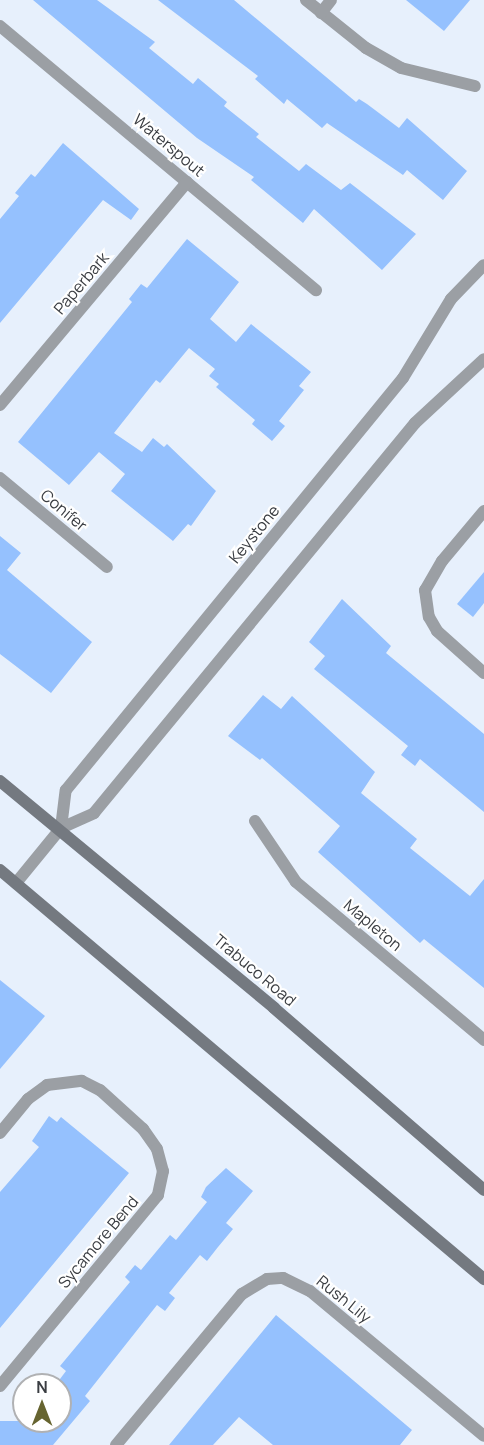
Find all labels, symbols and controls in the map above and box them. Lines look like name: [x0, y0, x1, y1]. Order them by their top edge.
street label: Waterspout: [129, 110, 209, 180]
street label: Paperbark: [50, 248, 112, 318]
street label: Conifer: [37, 485, 91, 535]
street label: Keystone: [225, 501, 283, 567]
street label: Mapleton: [340, 895, 406, 955]
street label: Trabuco Road: [210, 930, 300, 1010]
street label: Sycamore Bend: [54, 1192, 142, 1292]
street label: Rush Lily: [313, 1271, 375, 1327]
north arrow: [12, 1373, 72, 1433]
text: N: [36, 1376, 48, 1398]

